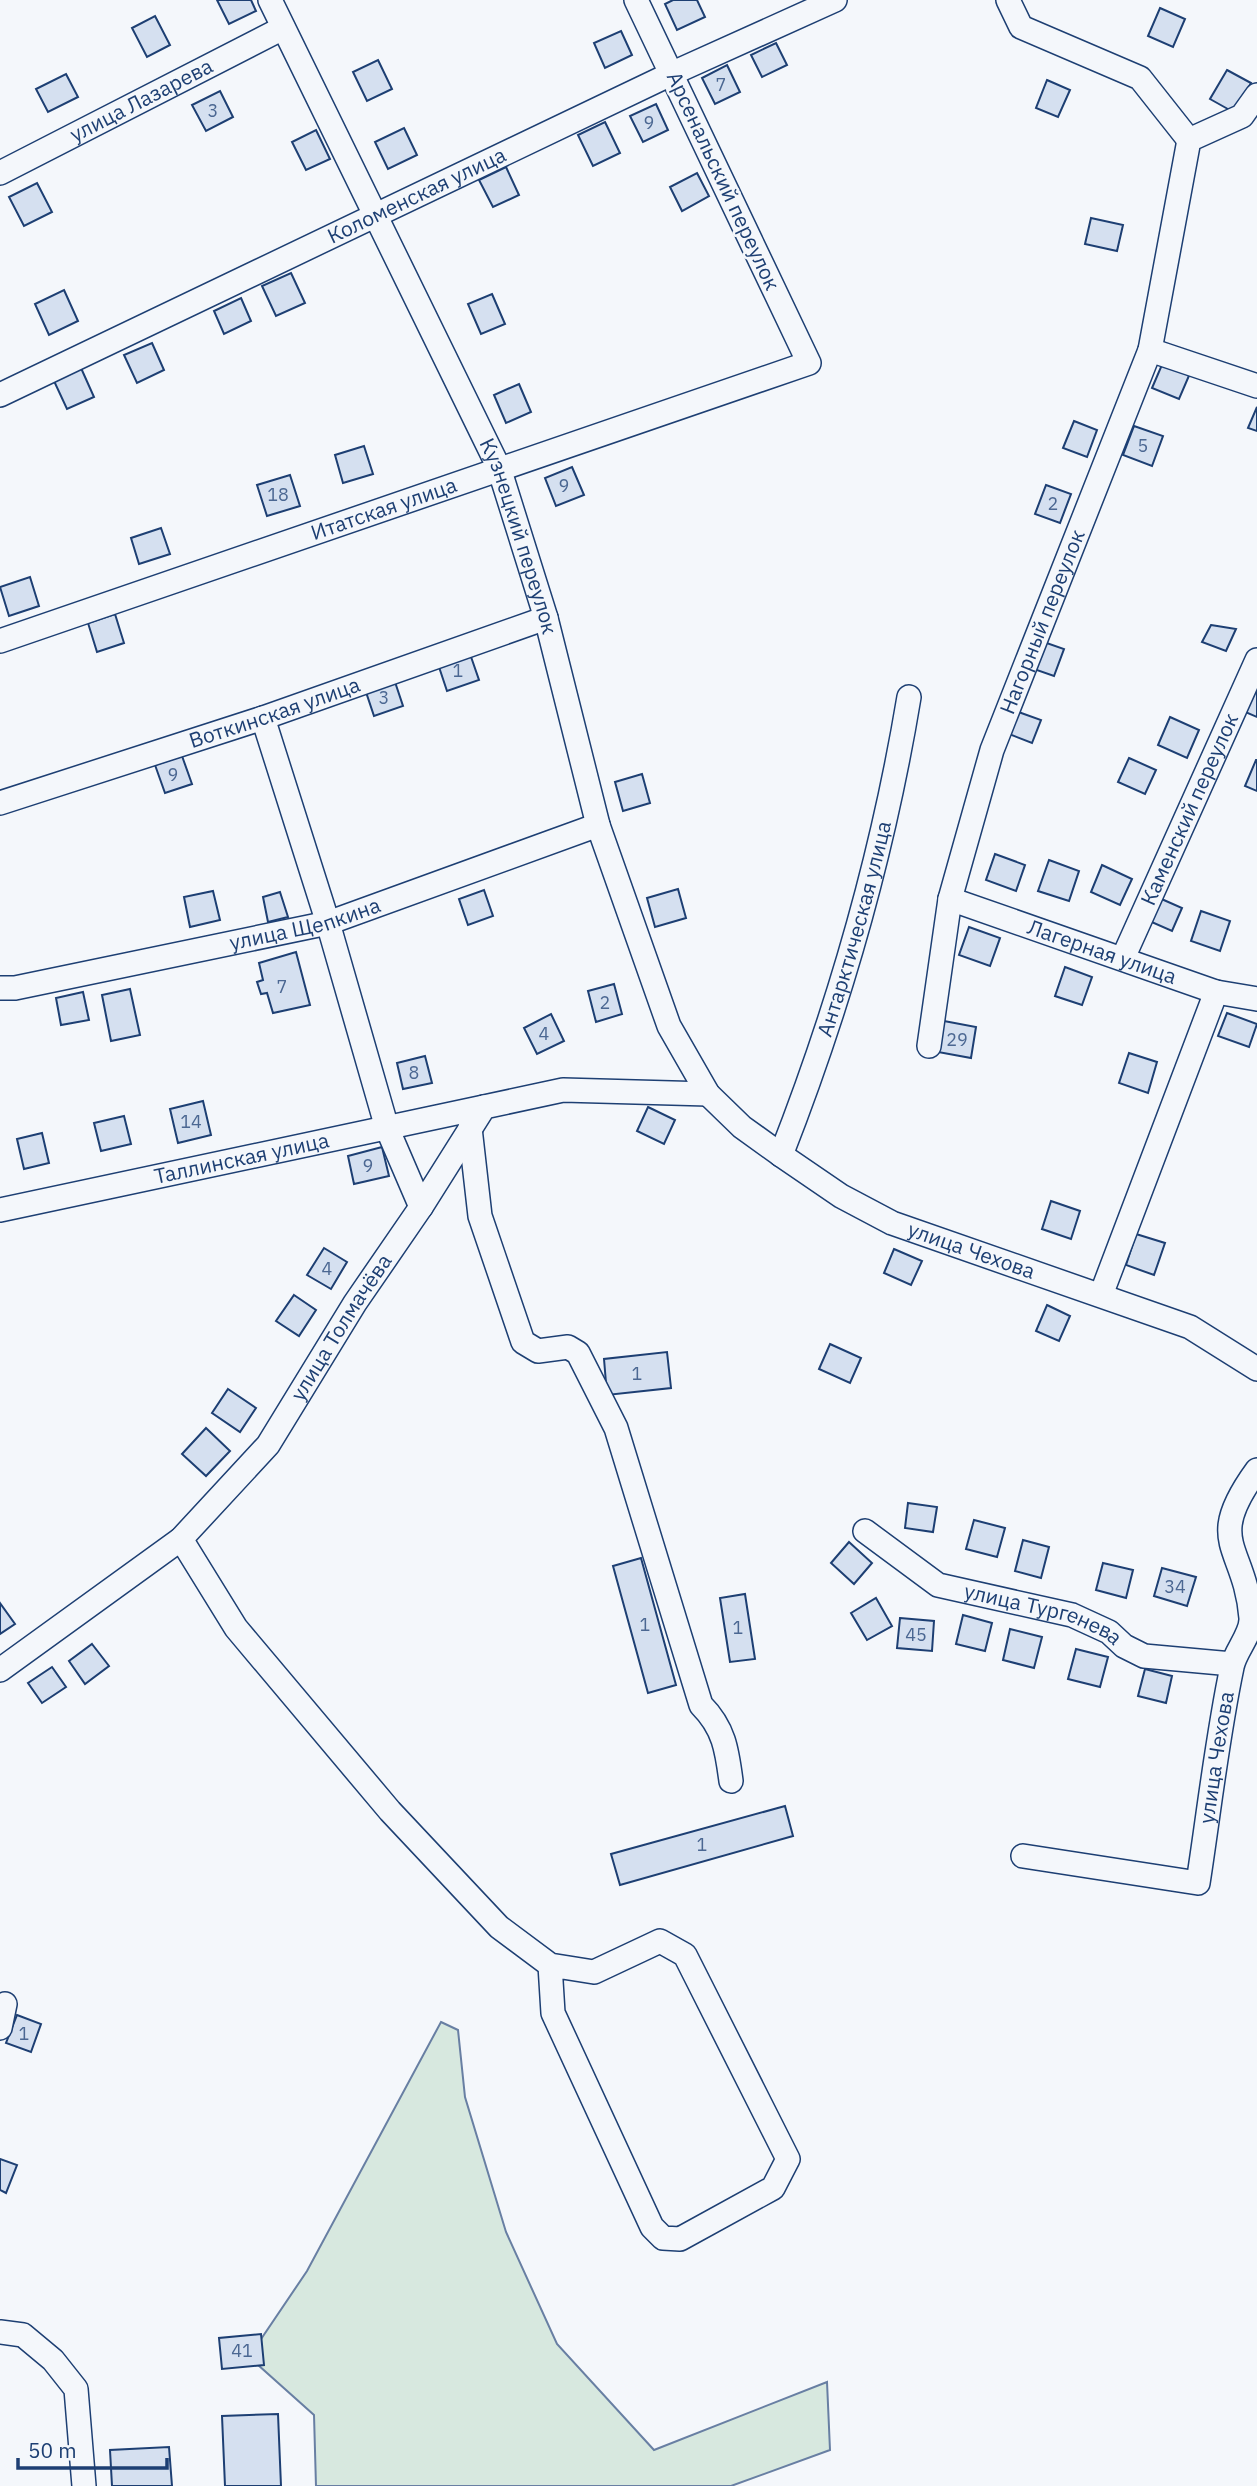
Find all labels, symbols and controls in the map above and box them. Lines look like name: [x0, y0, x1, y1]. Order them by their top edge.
street label: улица Лазарева: [65, 51, 217, 148]
street label: Арсенальский переулок: [661, 67, 787, 295]
house number: 7: [716, 73, 726, 96]
house number: 3: [208, 99, 218, 122]
house number: 9: [644, 111, 654, 134]
street label: Коломенская улица: [322, 140, 510, 249]
street label: Кузнецкий переулок: [474, 433, 564, 637]
house number: 5: [1138, 434, 1148, 457]
street label: Итатская улица: [307, 470, 460, 546]
house number: 9: [559, 474, 569, 497]
house number: 18: [267, 483, 289, 506]
house number: 2: [1048, 492, 1058, 515]
street label: Нагорный переулок: [993, 525, 1091, 718]
house number: 1: [453, 659, 463, 682]
street label: Воткинская улица: [185, 670, 364, 754]
house number: 3: [379, 686, 389, 709]
street label: Каменский переулок: [1134, 708, 1244, 909]
house number: 9: [168, 763, 178, 786]
street label: Антарктическая улица: [810, 818, 897, 1040]
street label: улица Щепкина: [227, 890, 384, 956]
street label: Лагерная улица: [1024, 912, 1181, 990]
house number: 7: [277, 975, 287, 998]
house number: 2: [600, 991, 610, 1014]
house number: 4: [539, 1022, 550, 1045]
house number: 29: [946, 1028, 968, 1051]
house number: 8: [409, 1061, 419, 1084]
house number: 14: [180, 1110, 202, 1133]
street label: Таллинская улица: [151, 1125, 331, 1190]
house number: 9: [363, 1154, 373, 1177]
street label: улица Чехова: [904, 1215, 1039, 1285]
street label: улица Толмачёва: [283, 1248, 398, 1406]
house number: 4: [322, 1257, 333, 1280]
house number: 1: [632, 1362, 642, 1385]
house number: 34: [1164, 1575, 1186, 1598]
street label: улица Тургенева: [962, 1576, 1129, 1651]
house number: 1: [640, 1613, 650, 1636]
house number: 1: [733, 1616, 743, 1639]
house number: 45: [905, 1623, 927, 1646]
street label: улица Чехова: [1192, 1689, 1240, 1825]
house number: 1: [697, 1833, 707, 1856]
house number: 1: [19, 2022, 29, 2045]
house number: 41: [231, 2339, 253, 2362]
scale bar: [18, 2426, 166, 2470]
text: 50 m: [28, 2436, 77, 2464]

